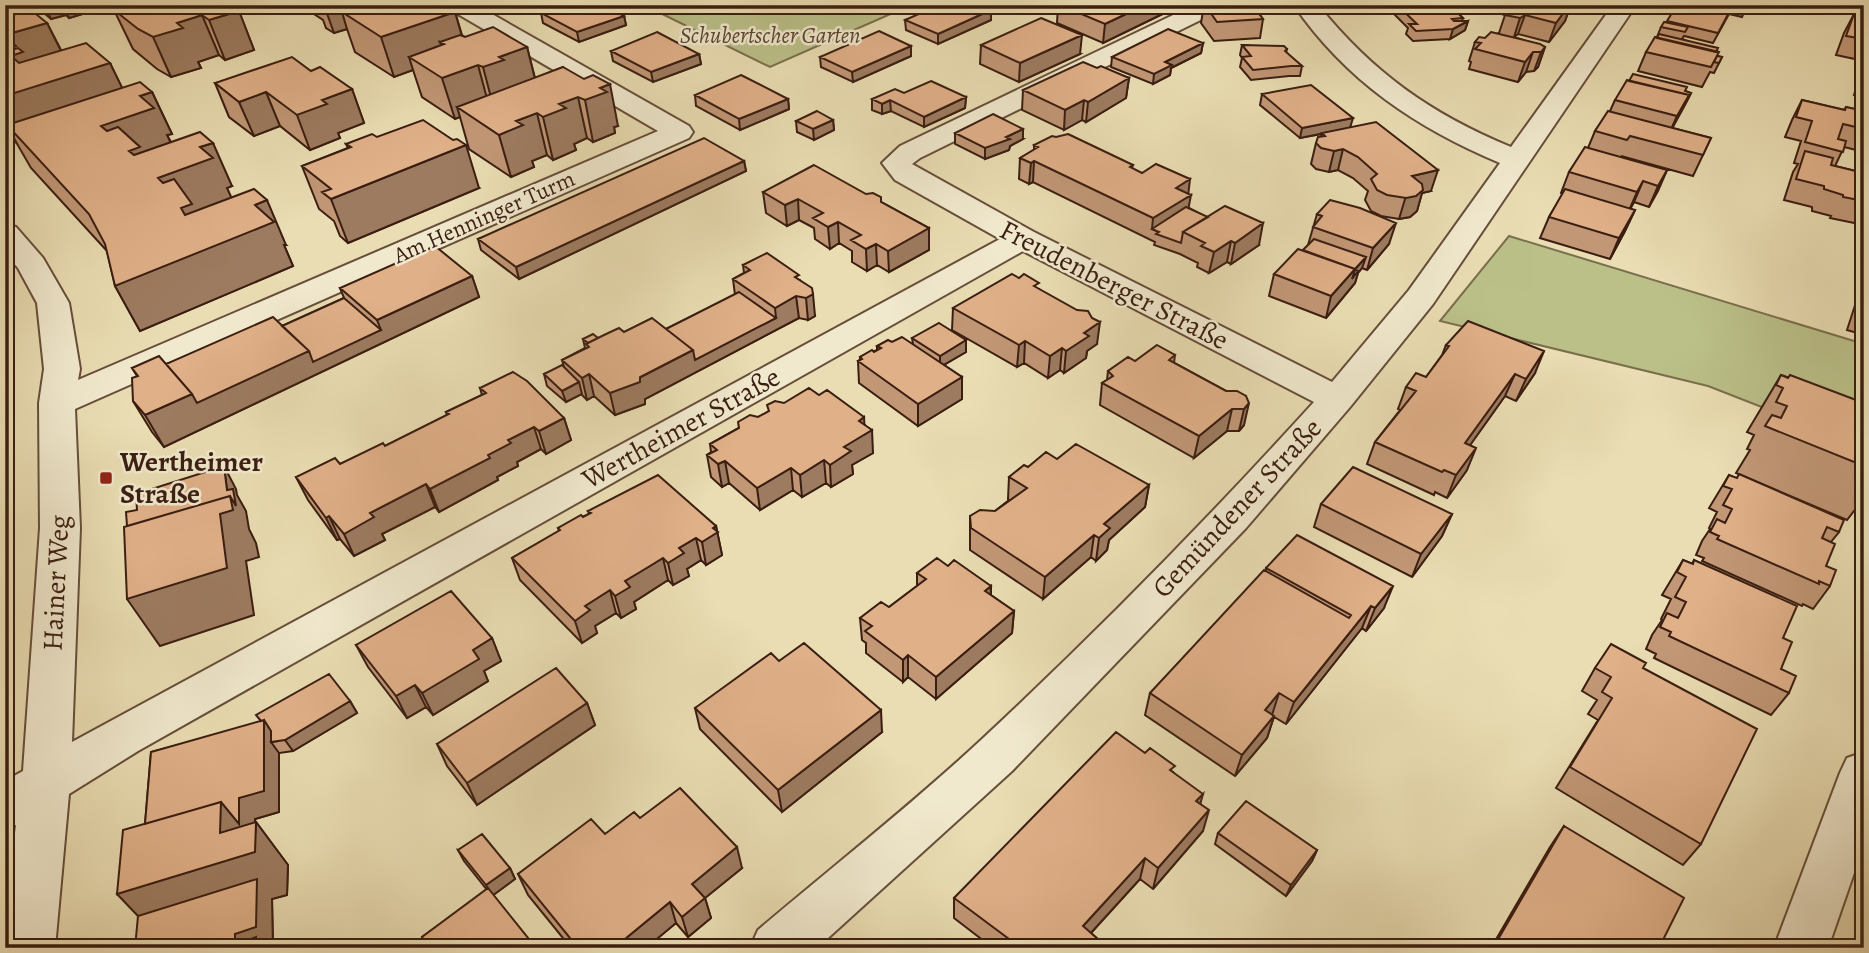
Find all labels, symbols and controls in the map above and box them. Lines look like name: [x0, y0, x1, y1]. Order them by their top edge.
park label: Schubertscher Garten: [680, 20, 860, 51]
street label: Am Henninger Turm: [387, 163, 580, 271]
street label: Freudenberger Straße: [993, 211, 1235, 359]
street label: Wertheimer Straße: [574, 358, 787, 499]
street label: Gemündener Straße: [1144, 410, 1330, 606]
place label: Wertheimer Straße: [119, 443, 263, 513]
marker: Wertheimer Straße: [98, 470, 114, 486]
street label: Hainer Weg: [33, 514, 79, 652]

